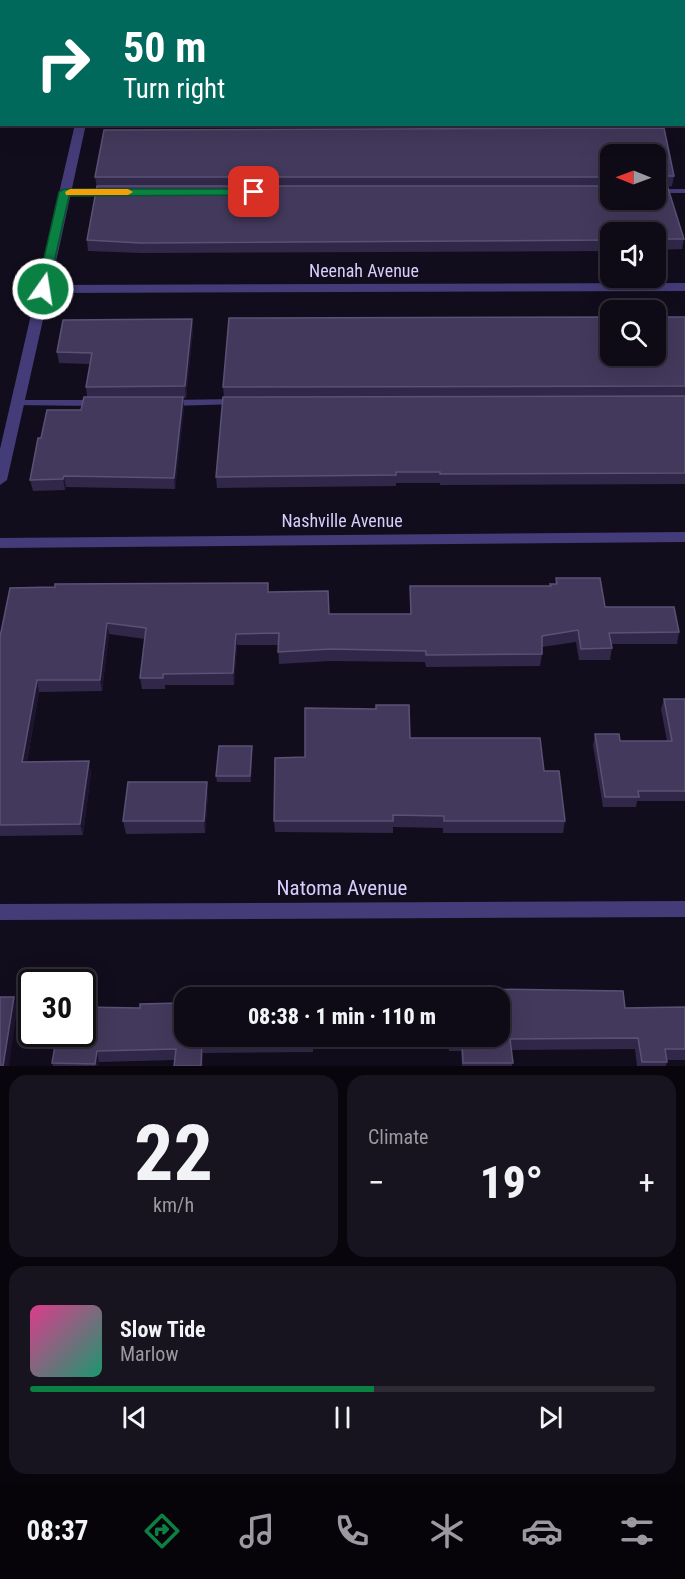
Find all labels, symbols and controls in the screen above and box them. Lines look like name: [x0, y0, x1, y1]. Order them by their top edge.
text: 50 m: [123, 23, 206, 72]
icon: right: [24, 24, 102, 102]
text: Turn right: [123, 73, 225, 105]
north arrow: [600, 144, 666, 210]
map controls: [600, 144, 666, 366]
pin: [228, 166, 279, 217]
icon: arrive: [237, 175, 270, 208]
button: sound: [600, 222, 666, 288]
position arrow: [11, 257, 75, 321]
street label: Neenah Avenue: [309, 260, 419, 281]
button: search: [600, 300, 666, 366]
street label: Nashville Avenue: [281, 510, 403, 531]
street label: Natoma Avenue: [277, 876, 408, 900]
speed limit sign: 30: [18, 969, 96, 1047]
text: 08:38 · 1 min · 110 m: [248, 1004, 436, 1029]
text: 22: [134, 1108, 213, 1199]
text: Climate: [368, 1125, 428, 1149]
text: 19°: [480, 1156, 543, 1209]
text: −: [368, 1163, 385, 1202]
text: +: [639, 1163, 655, 1202]
text: km/h: [153, 1193, 194, 1217]
text: Slow Tide: [120, 1317, 206, 1342]
text: Marlow: [120, 1342, 178, 1366]
icon: previous: [118, 1401, 151, 1434]
icon: pause: [326, 1401, 359, 1434]
icon: next: [534, 1401, 567, 1434]
icon: directions: [141, 1510, 183, 1552]
icon: music: [236, 1510, 278, 1552]
icon: phone: [331, 1510, 373, 1552]
icon: climate: [426, 1510, 468, 1552]
icon: car: [521, 1510, 563, 1552]
icon: filters: [616, 1510, 658, 1552]
text: 08:37: [27, 1515, 88, 1547]

